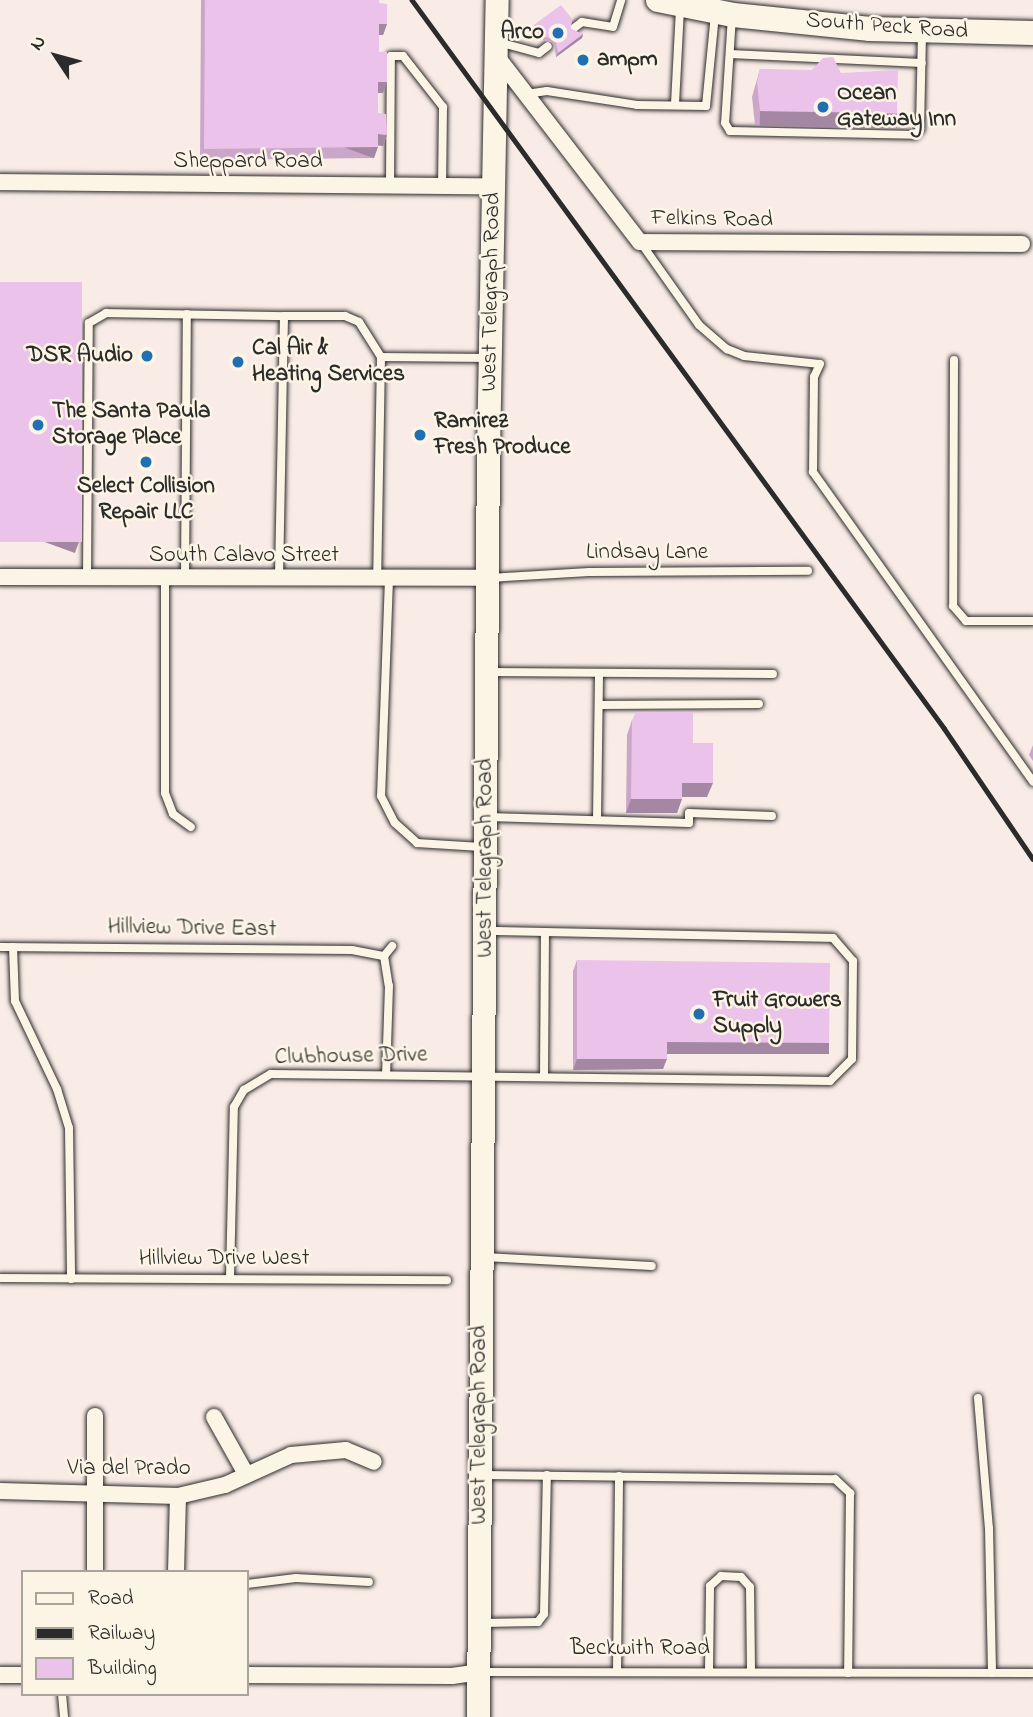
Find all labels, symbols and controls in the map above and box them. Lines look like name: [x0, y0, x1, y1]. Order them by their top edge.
street label: South Peck Road: [805, 8, 969, 46]
place label: Arco: [501, 19, 544, 47]
north arrow: [21, 21, 91, 91]
marker: Arco: [550, 25, 566, 41]
text: N: [24, 30, 53, 56]
place label: ampm: [597, 46, 658, 74]
marker: ampm: [575, 52, 591, 68]
place label: Ocean Gateway Inn: [837, 80, 956, 134]
marker: Ocean Gateway Inn: [815, 99, 831, 115]
street label: Sheppard Road: [173, 148, 323, 176]
street label: West Telegraph Road: [476, 192, 508, 392]
street label: Felkins Road: [651, 205, 773, 235]
place label: Cal Air & Heating Services: [252, 335, 405, 389]
place label: DSR Audio: [27, 342, 133, 370]
marker: DSR Audio: [139, 348, 155, 364]
marker: Cal Air & Heating Services: [230, 354, 246, 370]
place label: The Santa Paula Storage Place: [52, 398, 210, 452]
place label: Ramirez Fresh Produce: [434, 408, 570, 462]
marker: The Santa Paula Storage Place: [30, 417, 46, 433]
marker: Ramirez Fresh Produce: [412, 427, 428, 443]
marker: Select Collision Repair LLC: [138, 454, 154, 470]
place label: Select Collision Repair LLC: [77, 473, 215, 527]
street label: Lindsay Lane: [586, 539, 708, 567]
street label: South Calavo Street: [149, 542, 339, 570]
street label: West Telegraph Road: [472, 758, 500, 958]
street label: Hillview Drive East: [107, 914, 277, 944]
place label: Fruit Growers Supply: [713, 987, 842, 1041]
marker: Fruit Growers Supply: [691, 1006, 707, 1022]
street label: Clubhouse Drive: [274, 1042, 428, 1072]
street label: Hillview Drive West: [139, 1245, 309, 1273]
street label: West Telegraph Road: [466, 1325, 494, 1525]
street label: Via del Prado: [67, 1455, 191, 1483]
legend: [21, 1570, 248, 1696]
text: Road: [88, 1584, 134, 1614]
text: Railway: [88, 1619, 155, 1649]
street label: Beckwith Road: [570, 1635, 710, 1663]
text: Building: [88, 1654, 157, 1684]

